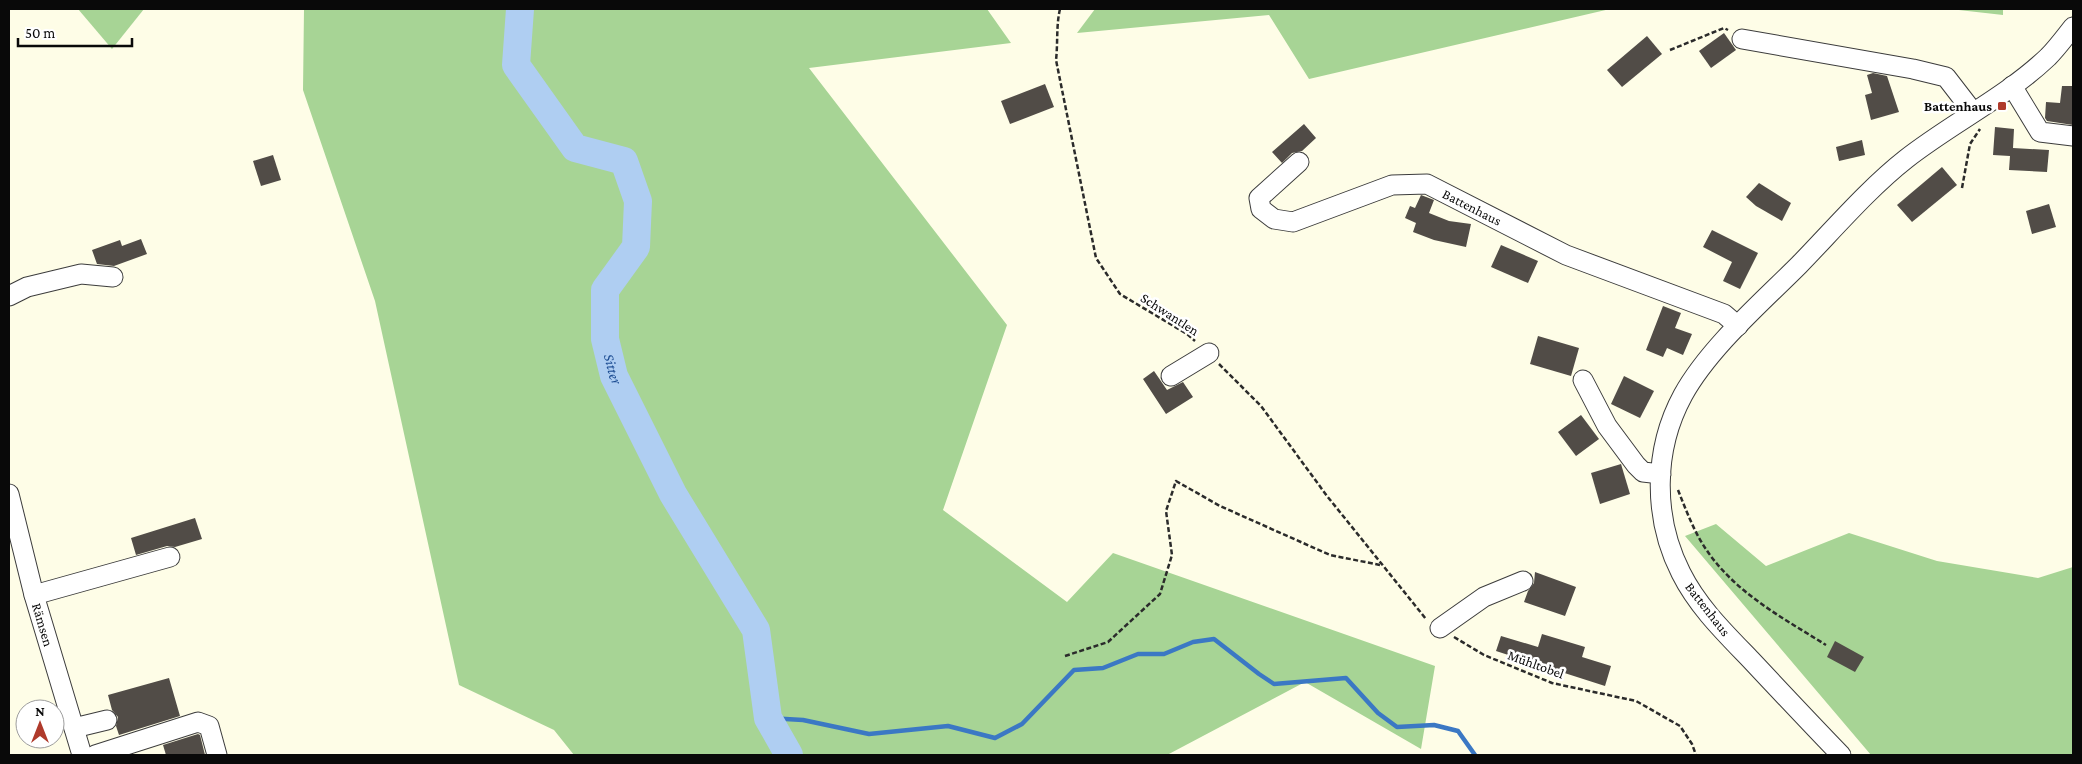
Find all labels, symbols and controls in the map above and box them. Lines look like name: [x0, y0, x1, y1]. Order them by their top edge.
scale bar: [18, 15, 131, 47]
text: 50 m: [25, 25, 55, 41]
place label: Battenhaus: [1924, 98, 1992, 114]
marker: Battenhaus: [1996, 100, 2008, 112]
street label: Battenhaus: [1440, 185, 1504, 229]
street label: Schwantlen: [1138, 289, 1202, 339]
water label: Sitter: [601, 352, 625, 388]
street label: Battenhaus: [1682, 579, 1734, 639]
street label: Rämsen: [29, 601, 57, 649]
street label: Mühltobel: [1506, 646, 1567, 682]
north arrow: [15, 699, 65, 749]
text: N: [35, 703, 45, 719]

